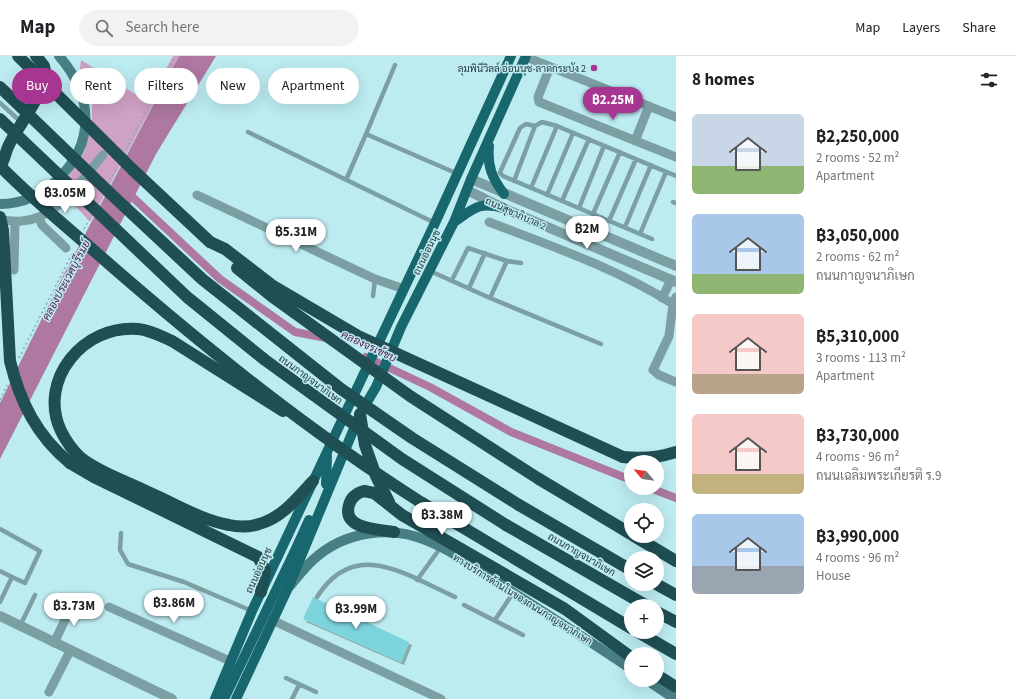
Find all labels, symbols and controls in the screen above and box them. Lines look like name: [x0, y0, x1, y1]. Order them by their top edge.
search box: [79, 10, 359, 46]
text: Map: [20, 14, 55, 41]
icon: search: [93, 17, 115, 39]
text: Search here: [125, 17, 199, 38]
text: Map: [855, 18, 880, 38]
text: Layers: [902, 18, 940, 38]
text: Share: [962, 18, 996, 38]
place label: ลุมพินีวิลล์ อ่อนนุช-ลาดกระบัง 2: [458, 61, 586, 76]
marker: ลุมพินีวิลล์ อ่อนนุช-ลาดกระบัง 2: [589, 63, 599, 73]
chip: Buy: [12, 68, 62, 104]
chip: Rent: [70, 68, 126, 104]
chip: Filters: [134, 68, 198, 104]
chip: New: [206, 68, 260, 104]
chip: Apartment: [268, 68, 359, 104]
text: 8 homes: [692, 68, 754, 92]
icon: filters: [978, 69, 1000, 91]
pin: ฿2.25M: [580, 87, 646, 121]
text: ฿2.25M: [592, 91, 634, 109]
text: ฿2,250,000: [816, 125, 899, 149]
icon: home: [724, 130, 772, 178]
text: 2 rooms · 52 m²: [816, 149, 899, 167]
text: Apartment: [816, 167, 874, 185]
pin: ฿3.05M: [32, 180, 98, 214]
text: ฿3.05M: [44, 184, 86, 202]
street label: ถนนสุขาภิบาล 2: [483, 194, 548, 234]
pin: ฿2M: [568, 216, 606, 250]
pin: ฿5.31M: [263, 219, 329, 253]
text: ฿2M: [575, 220, 599, 238]
text: ฿5.31M: [275, 223, 317, 241]
text: ฿3,050,000: [816, 224, 899, 248]
street label: ถนนอ่อนนุช: [410, 227, 444, 278]
icon: home: [724, 230, 772, 278]
water label: คลองประเวศบุรีรมย์: [38, 235, 96, 324]
text: 2 rooms · 62 m²: [816, 248, 899, 266]
text: ถนนกาญจนาภิเษก: [816, 267, 915, 285]
text: ฿5,310,000: [816, 325, 899, 349]
water label: คลองจรเข้ขบ: [339, 327, 399, 366]
icon: home: [724, 330, 772, 378]
text: 3 rooms · 113 m²: [816, 349, 906, 367]
street label: ถนนกาญจนาภิเษก: [276, 352, 345, 408]
text: Apartment: [816, 367, 874, 385]
text: ฿3,730,000: [816, 424, 899, 448]
icon: home: [724, 430, 772, 478]
text: 4 rooms · 96 m²: [816, 448, 899, 466]
north arrow: [624, 455, 664, 495]
map controls: [624, 455, 664, 687]
text: ถนนเฉลิมพระเกียรติ ร.9: [816, 467, 941, 485]
pin: ฿3.38M: [409, 502, 475, 536]
button: locate: [624, 503, 664, 543]
text: ฿3.38M: [421, 506, 463, 524]
text: ฿3,990,000: [816, 525, 899, 549]
street label: ถนนกาญจนาภิเษก: [545, 530, 618, 580]
icon: home: [724, 530, 772, 578]
street label: ถนนอ่อนนุช: [242, 545, 276, 596]
text: 4 rooms · 96 m²: [816, 549, 899, 567]
street label: ทางบริการด้านในของถนนกาญจนาภิเษก: [450, 551, 595, 649]
button: layers: [624, 551, 664, 591]
text: House: [816, 567, 851, 585]
pin: ฿3.86M: [141, 590, 207, 624]
pin: ฿3.73M: [41, 593, 107, 627]
text: ฿3.86M: [153, 594, 195, 612]
pin: ฿3.99M: [323, 596, 389, 630]
text: ฿3.73M: [53, 597, 95, 615]
button: +: [624, 599, 664, 639]
text: ฿3.99M: [335, 600, 377, 618]
button: −: [624, 647, 664, 687]

